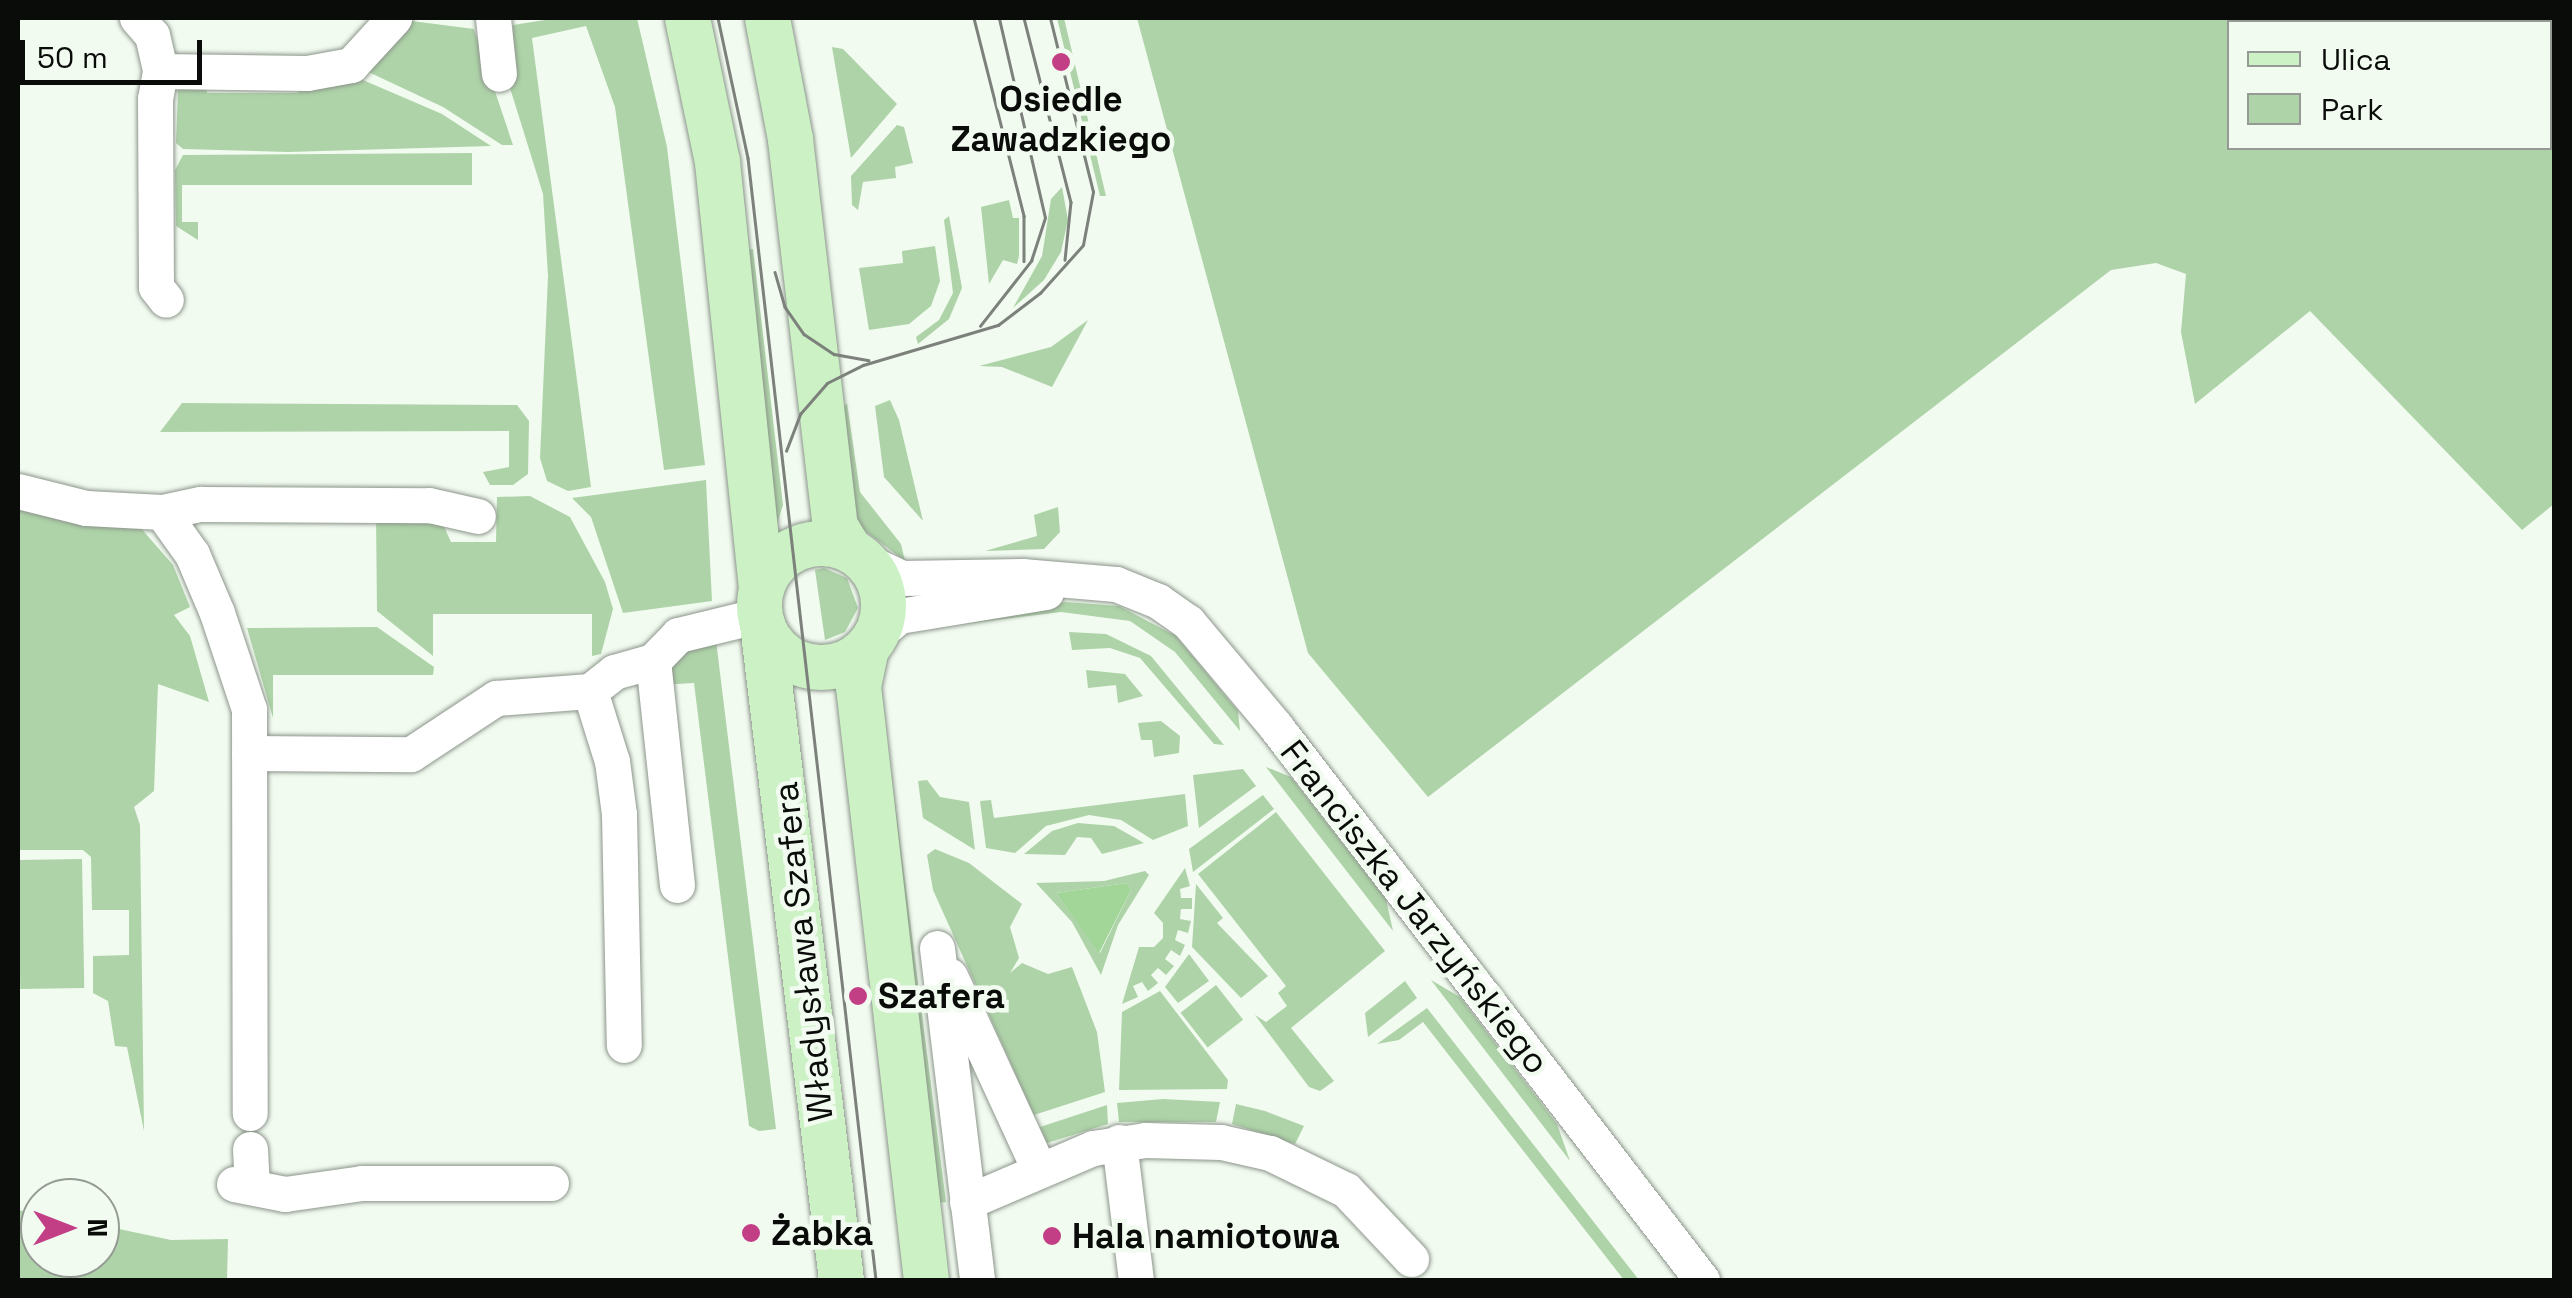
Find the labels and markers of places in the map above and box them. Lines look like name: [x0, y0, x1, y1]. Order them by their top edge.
marker: Osiedle Zawadzkiego: [1050, 51, 1072, 73]
place label: Osiedle Zawadzkiego: [950, 78, 1172, 160]
place label: Szafera: [878, 975, 1005, 1017]
marker: Szafera: [847, 985, 869, 1007]
place label: Żabka: [771, 1212, 873, 1254]
place label: Hala namiotowa: [1072, 1215, 1340, 1257]
marker: Żabka: [740, 1222, 762, 1244]
marker: Hala namiotowa: [1041, 1225, 1063, 1247]

